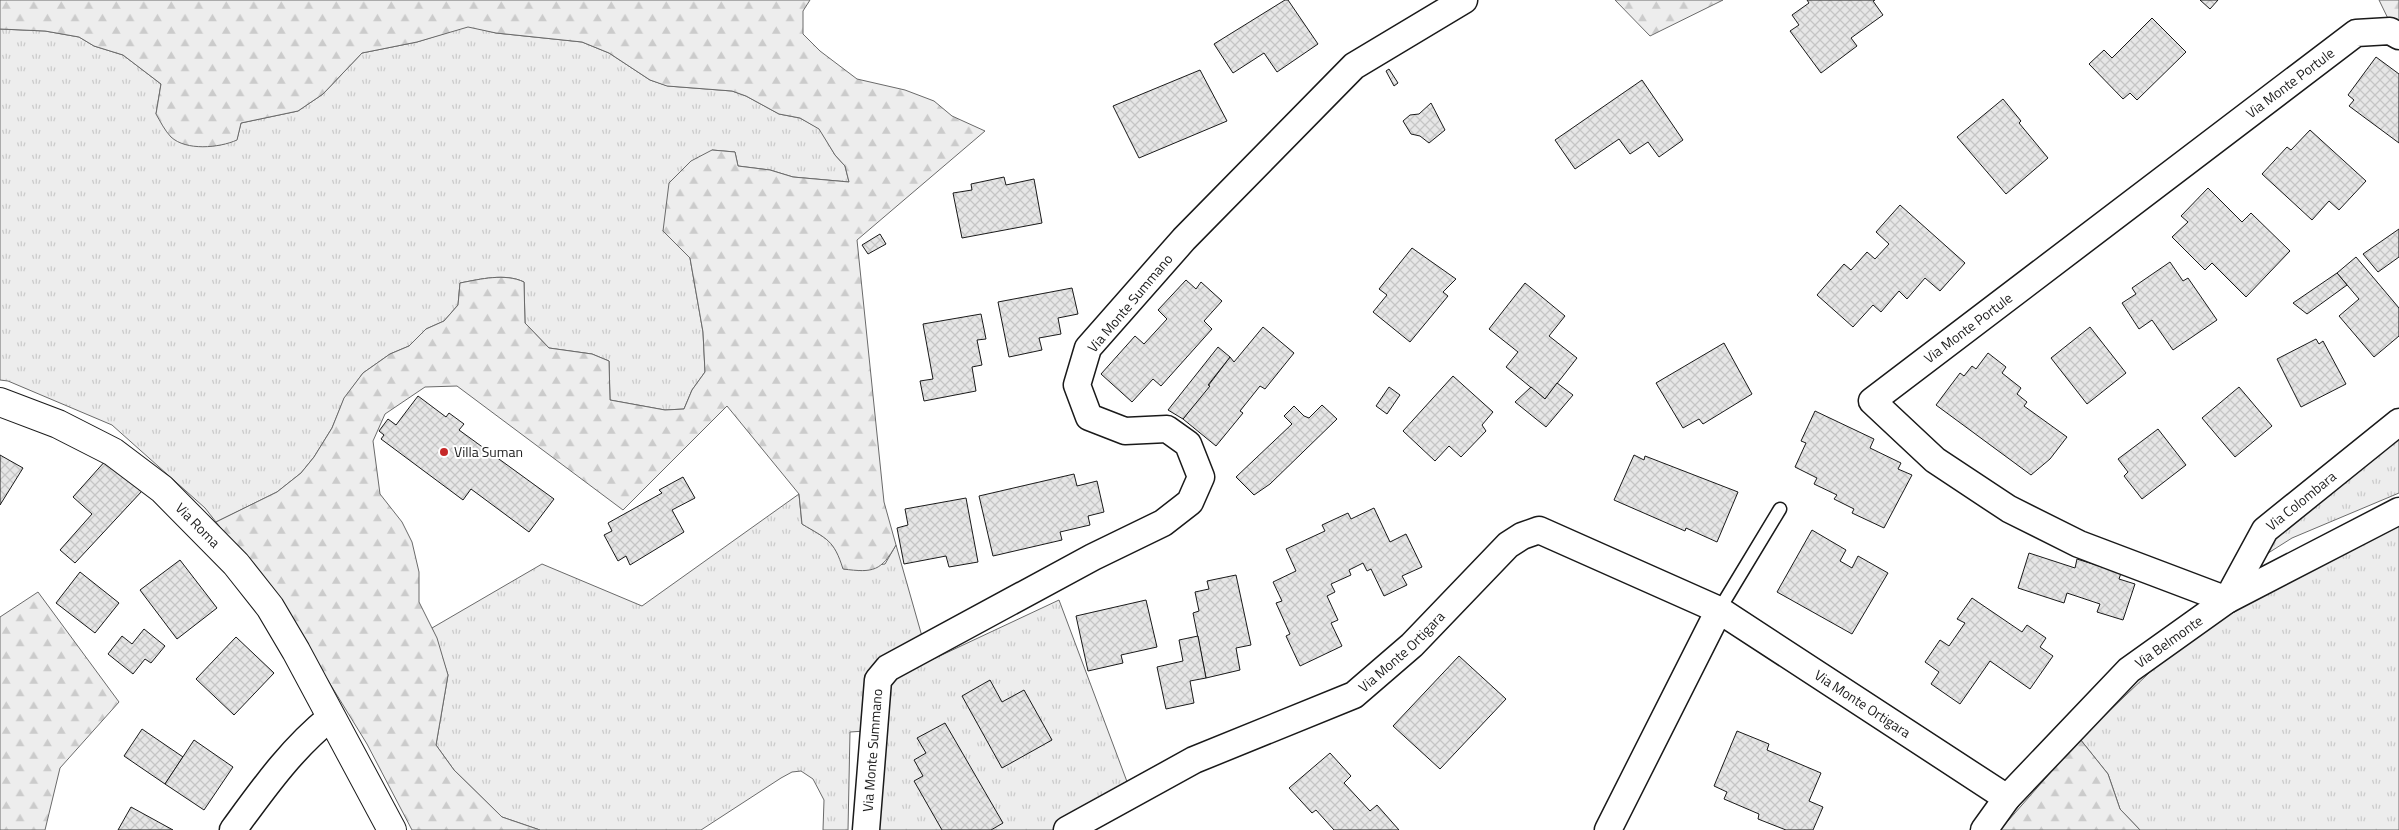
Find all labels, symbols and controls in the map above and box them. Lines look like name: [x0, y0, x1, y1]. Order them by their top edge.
street label: Via Monte Portule: [2241, 42, 2338, 123]
street label: Via Monte Summano: [1082, 249, 1177, 357]
street label: Via Monte Portule: [1919, 287, 2016, 368]
place label: Villa Suman: [454, 441, 523, 462]
marker: Villa Suman: [438, 446, 450, 458]
street label: Via Colombara: [2261, 466, 2340, 535]
street label: Via Roma: [171, 498, 225, 552]
street label: Via Monte Ortigara: [1353, 606, 1449, 697]
street label: Via Belmonte: [2130, 610, 2207, 673]
street label: Via Monte Ortigara: [1811, 664, 1915, 742]
street label: Via Monte Summano: [856, 688, 887, 813]

